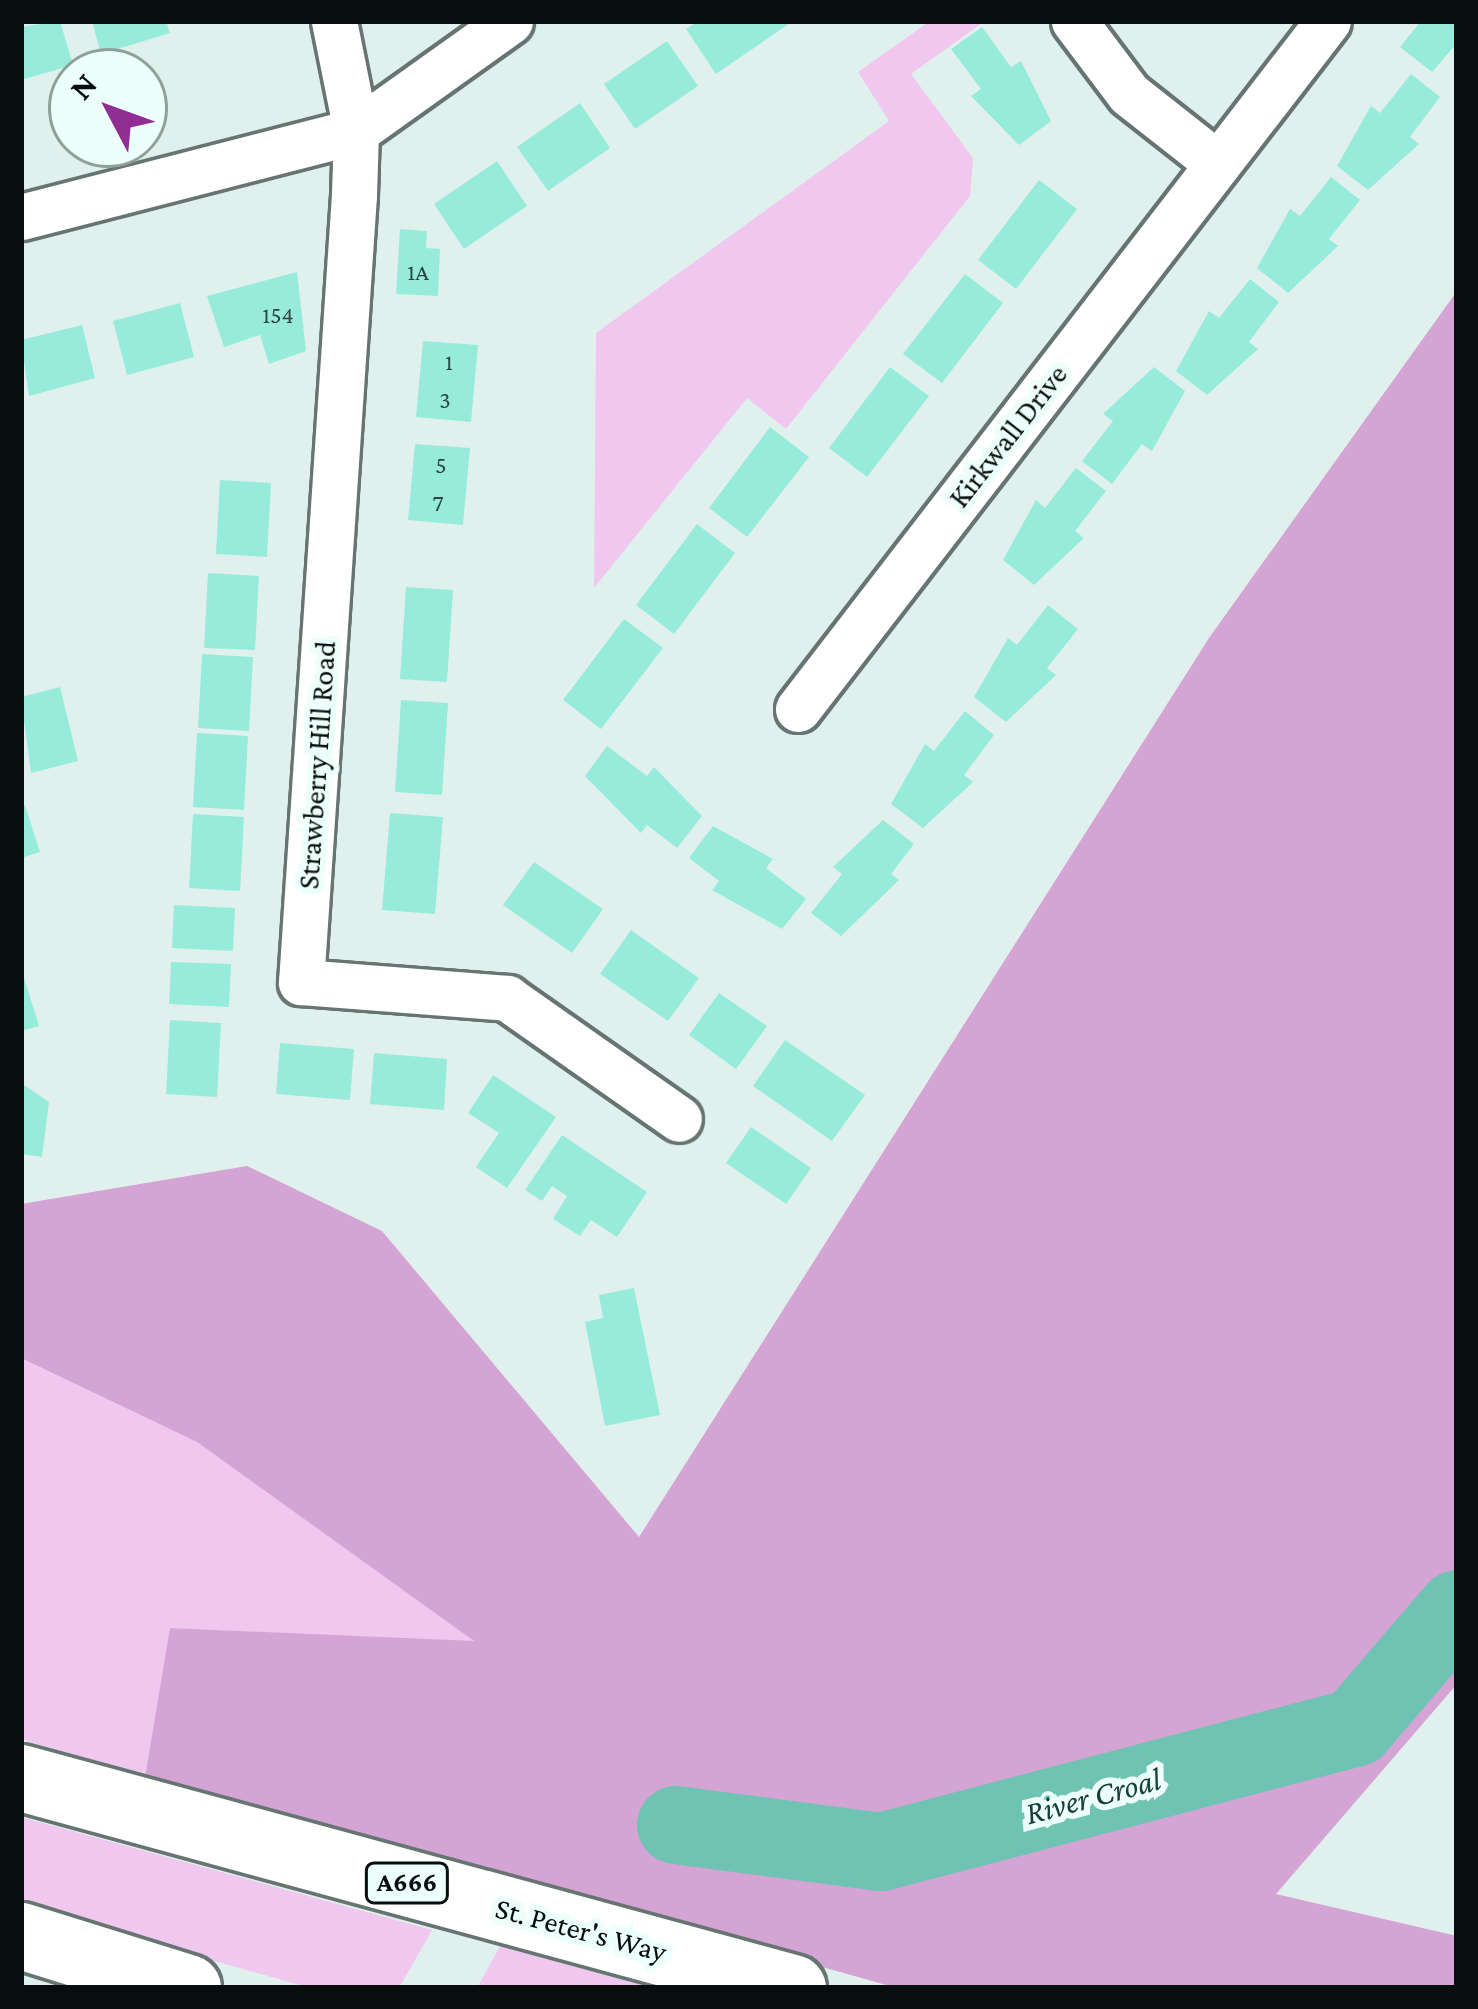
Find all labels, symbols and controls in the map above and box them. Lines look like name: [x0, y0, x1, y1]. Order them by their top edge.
north arrow: [48, 48, 168, 168]
text: N: [61, 65, 104, 107]
house number: 1A: [407, 258, 429, 286]
house number: 154: [262, 301, 294, 329]
house number: 1: [445, 348, 453, 376]
street label: Kirkwall Drive: [941, 357, 1075, 515]
house number: 3: [439, 386, 451, 414]
house number: 5: [435, 451, 447, 479]
house number: 7: [432, 489, 444, 517]
street label: Strawberry Hill Road: [290, 640, 344, 890]
water label: River Croal: [1021, 1759, 1165, 1833]
road number: A666: [362, 1862, 452, 1904]
street label: St. Peter's Way: [491, 1890, 671, 1970]

